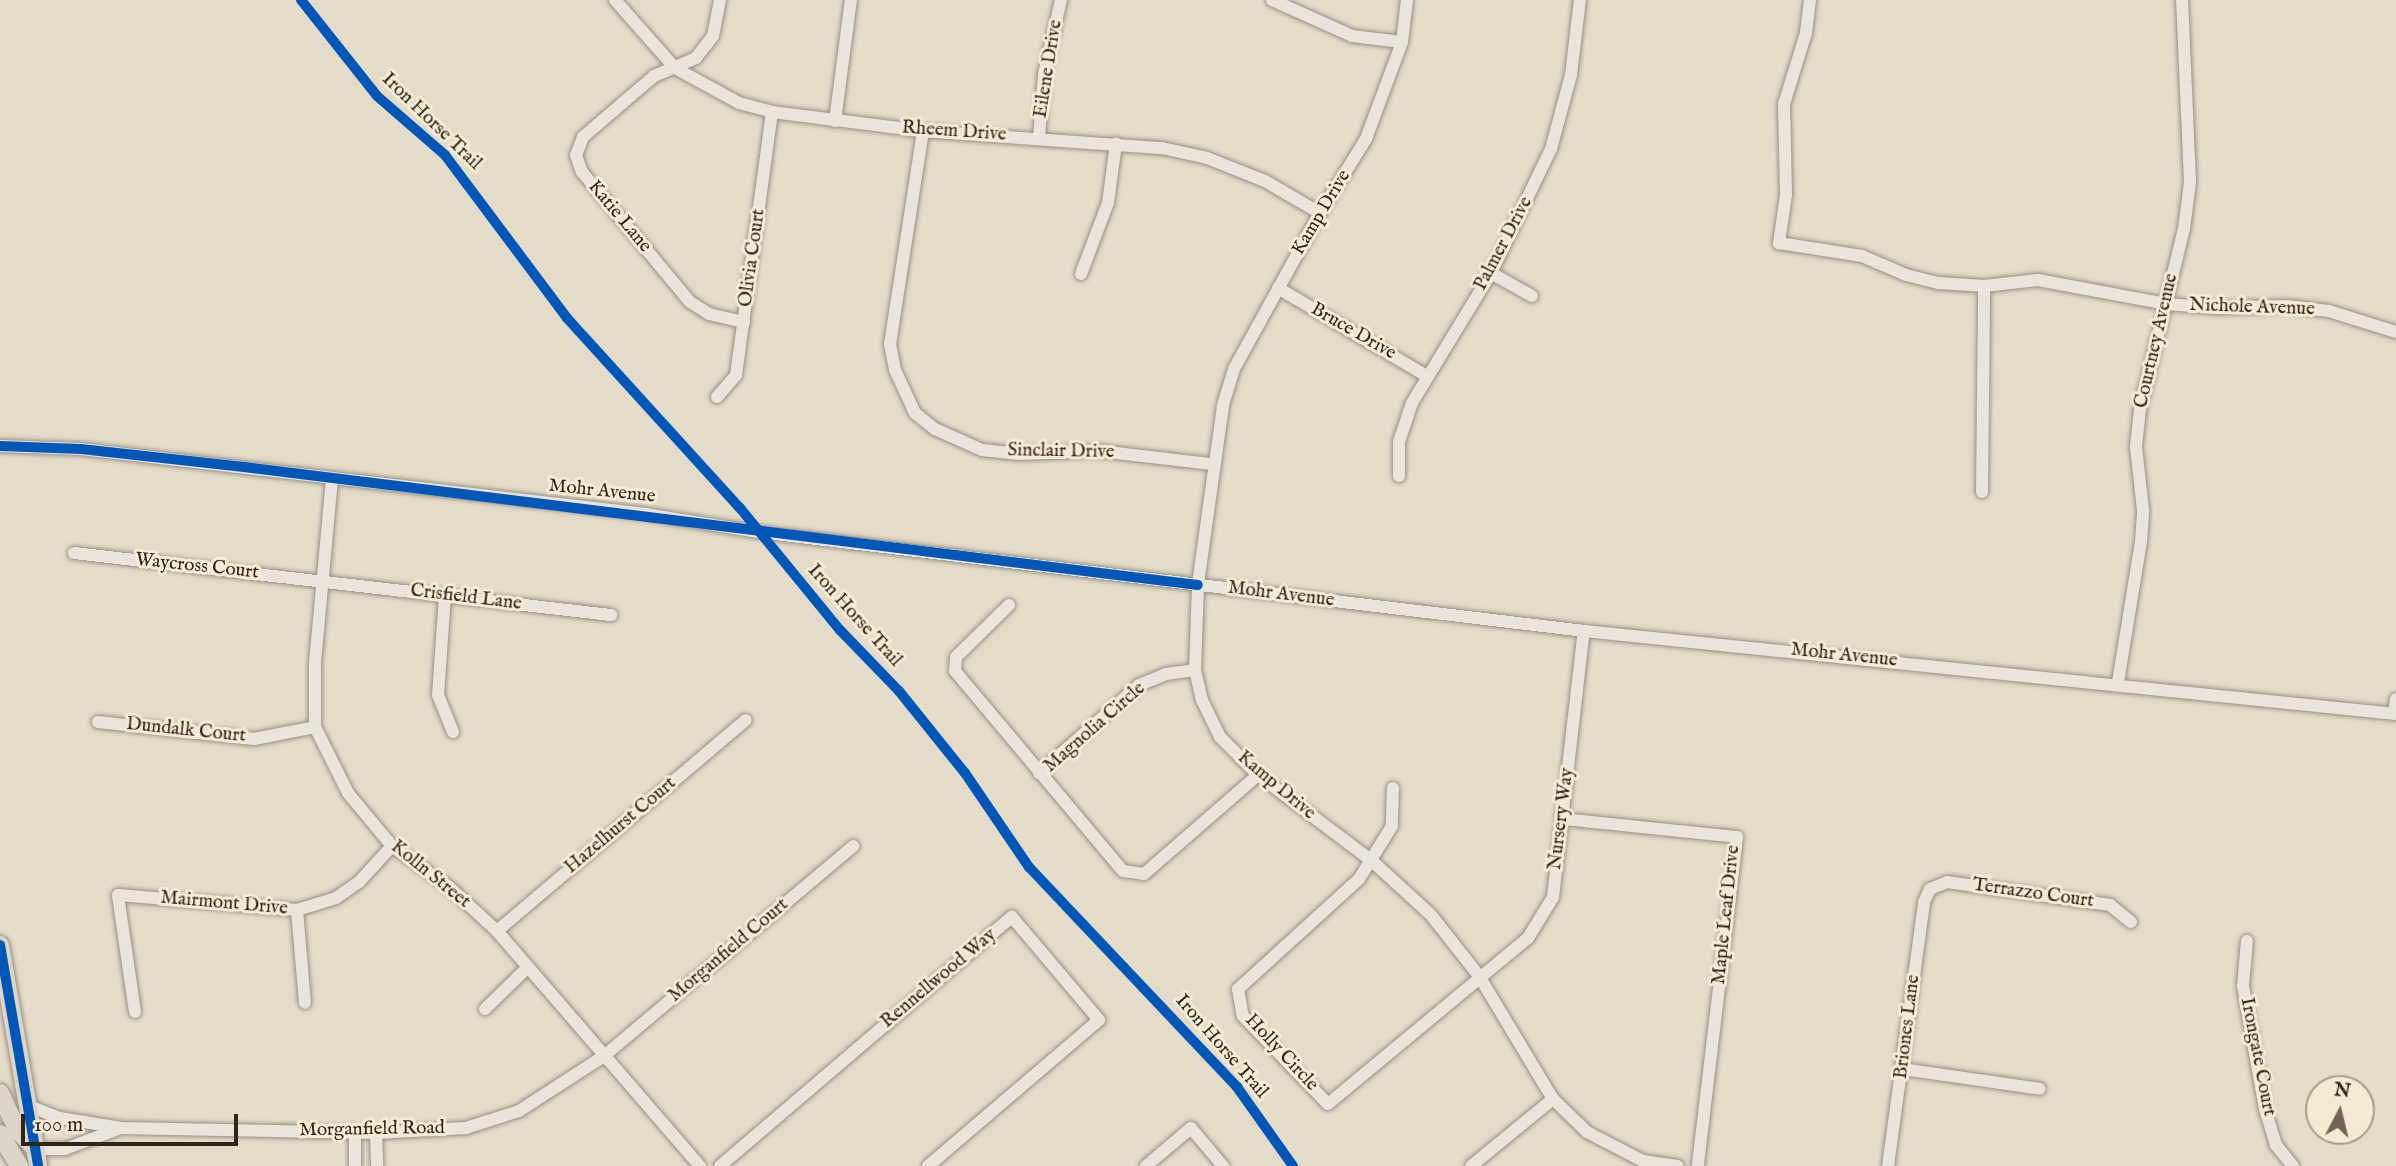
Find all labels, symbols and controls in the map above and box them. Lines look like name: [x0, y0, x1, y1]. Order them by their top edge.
street label: Eilene Drive: [1030, 18, 1068, 120]
street label: Iron Horse Trail: [376, 69, 486, 175]
street label: Rheem Drive: [901, 117, 1007, 147]
street label: Kamp Drive: [1288, 166, 1356, 260]
street label: Katie Lane: [582, 176, 656, 258]
street label: Palmer Drive: [1470, 193, 1538, 295]
street label: Olivia Court: [735, 207, 771, 309]
street label: Courtney Avenue: [2130, 271, 2184, 411]
street label: Nichole Avenue: [2189, 294, 2315, 322]
street label: Bruce Drive: [1306, 298, 1400, 366]
street label: Sinclair Drive: [1007, 440, 1115, 464]
street label: Mohr Avenue: [548, 475, 656, 509]
street label: Waycross Court: [134, 549, 260, 585]
street label: Iron Horse Trail: [802, 560, 906, 672]
street label: Mohr Avenue: [1226, 577, 1336, 613]
street label: Crisfield Lane: [409, 580, 523, 616]
street label: Mohr Avenue: [1790, 639, 1898, 673]
street label: Magnolia Circle: [1040, 678, 1150, 778]
street label: Dundalk Court: [125, 713, 247, 749]
street label: Kamp Drive: [1232, 747, 1320, 825]
street label: Nursery Way: [1544, 767, 1580, 871]
street label: Hazelhurst Court: [561, 773, 681, 879]
street label: Kolln Street: [386, 836, 474, 914]
street label: Maple Leaf Drive: [1708, 844, 1746, 986]
street label: Terrazzo Court: [1971, 874, 2095, 914]
street label: Mairmont Drive: [159, 887, 289, 921]
street label: Morganfield Court: [664, 894, 794, 1008]
street label: Rennellwood Way: [877, 924, 1001, 1034]
street label: Briones Lane: [1890, 974, 1926, 1080]
street label: Iron Horse Trail: [1170, 990, 1272, 1104]
street label: Irongate Court: [2234, 996, 2280, 1118]
street label: Holly Circle: [1239, 1010, 1323, 1096]
north arrow: [2305, 1075, 2375, 1145]
text: N: [2333, 1078, 2352, 1104]
scale bar: [24, 1100, 242, 1144]
text: 100 m: [34, 1112, 83, 1139]
street label: Morganfield Road: [299, 1117, 445, 1143]

